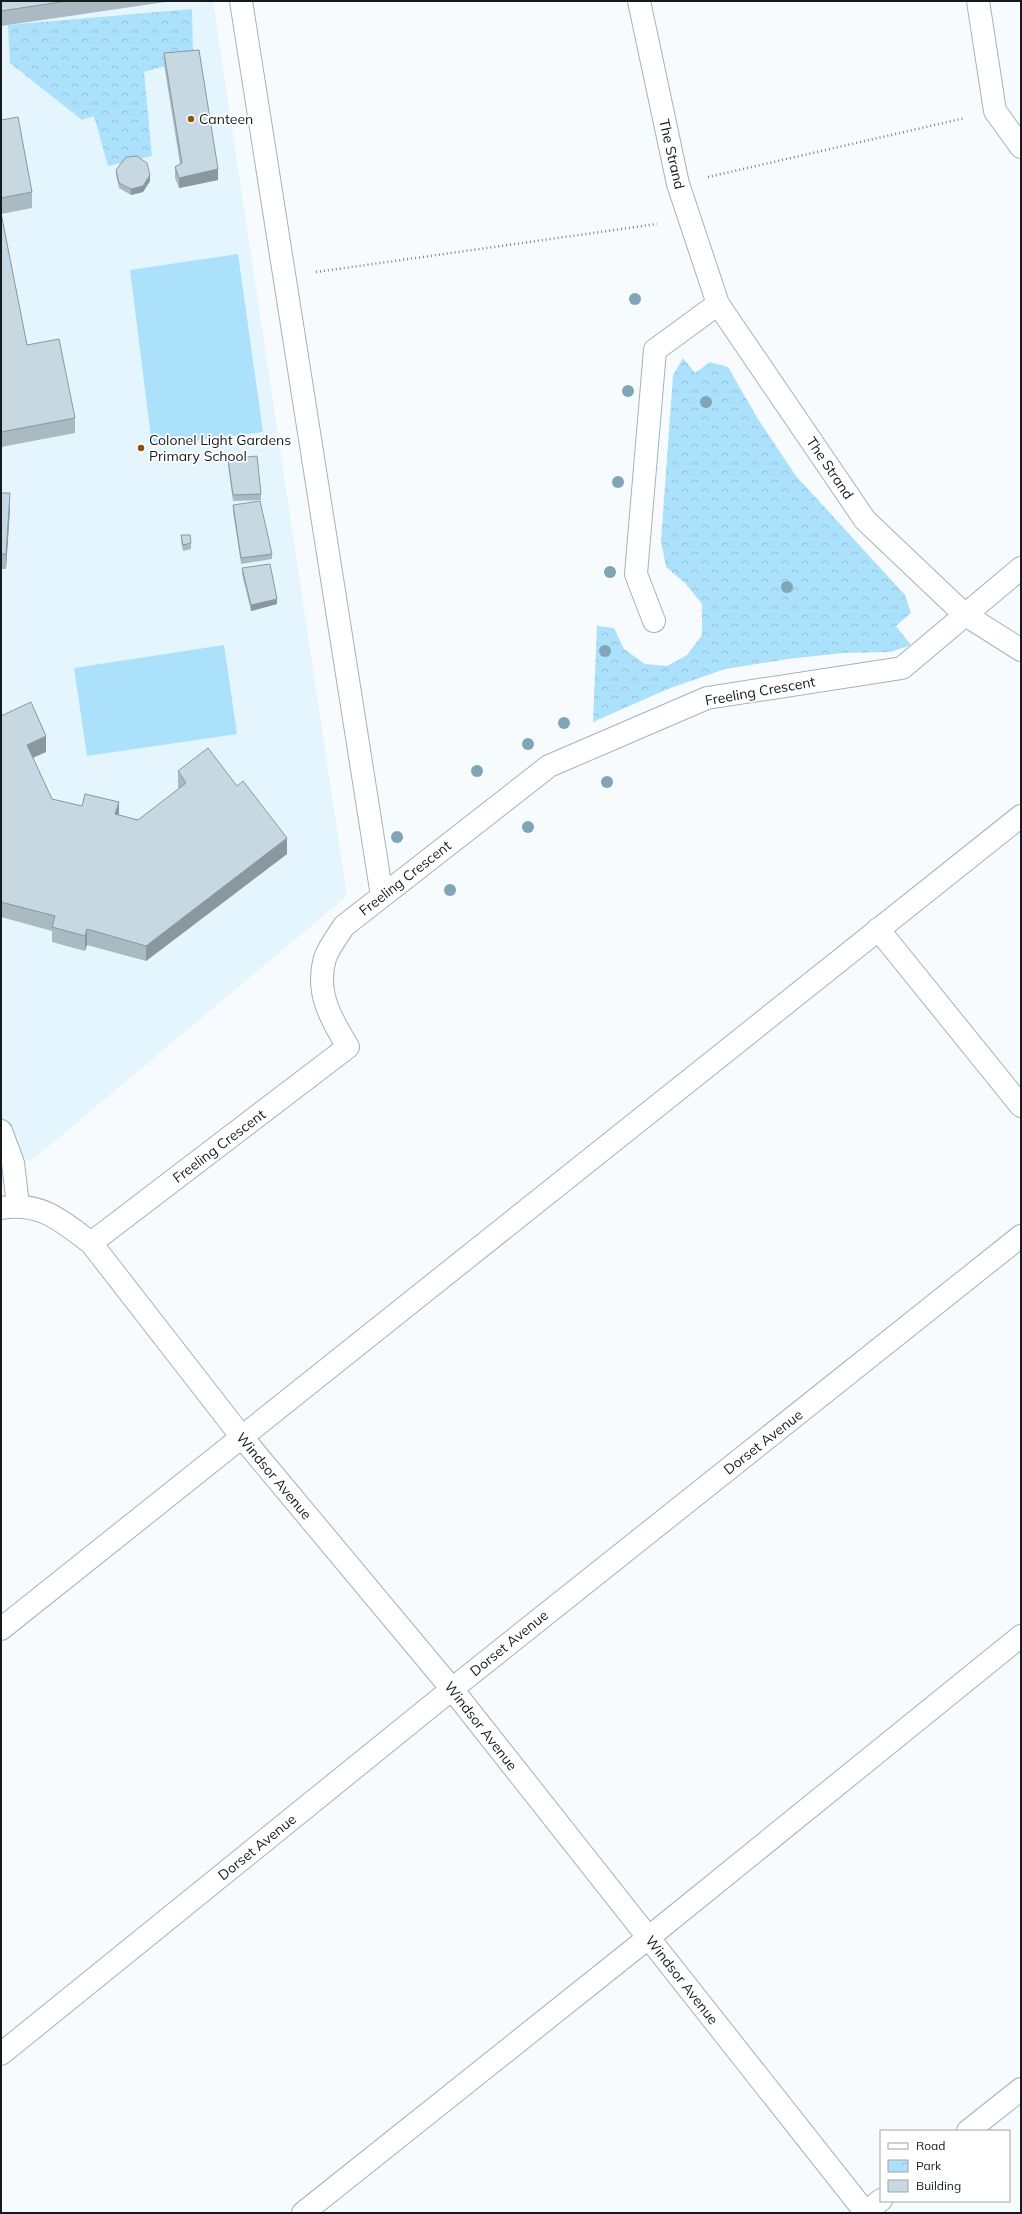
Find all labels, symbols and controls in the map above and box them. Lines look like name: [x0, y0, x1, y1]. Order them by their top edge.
place label: Canteen: [199, 110, 253, 128]
marker: Canteen: [186, 114, 196, 124]
street label: The Strand: [655, 117, 689, 191]
place label: Colonel Light Gardens Primary School: [149, 431, 291, 465]
street label: The Strand: [803, 433, 857, 503]
marker: Colonel Light Gardens Primary School: [136, 443, 146, 453]
street label: Freeling Crescent: [704, 672, 817, 710]
street label: Freeling Crescent: [356, 837, 455, 919]
street label: Freeling Crescent: [169, 1105, 269, 1187]
street label: Dorset Avenue: [720, 1406, 806, 1478]
street label: Windsor Avenue: [232, 1429, 316, 1523]
street label: Dorset Avenue: [466, 1606, 552, 1680]
street label: Windsor Avenue: [441, 1678, 521, 1774]
street label: Dorset Avenue: [214, 1810, 300, 1884]
street label: Windsor Avenue: [642, 1932, 722, 2028]
legend: [880, 2130, 1010, 2202]
text: Road: [916, 2138, 945, 2153]
text: Park: [916, 2158, 942, 2173]
text: Building: [916, 2178, 961, 2193]

